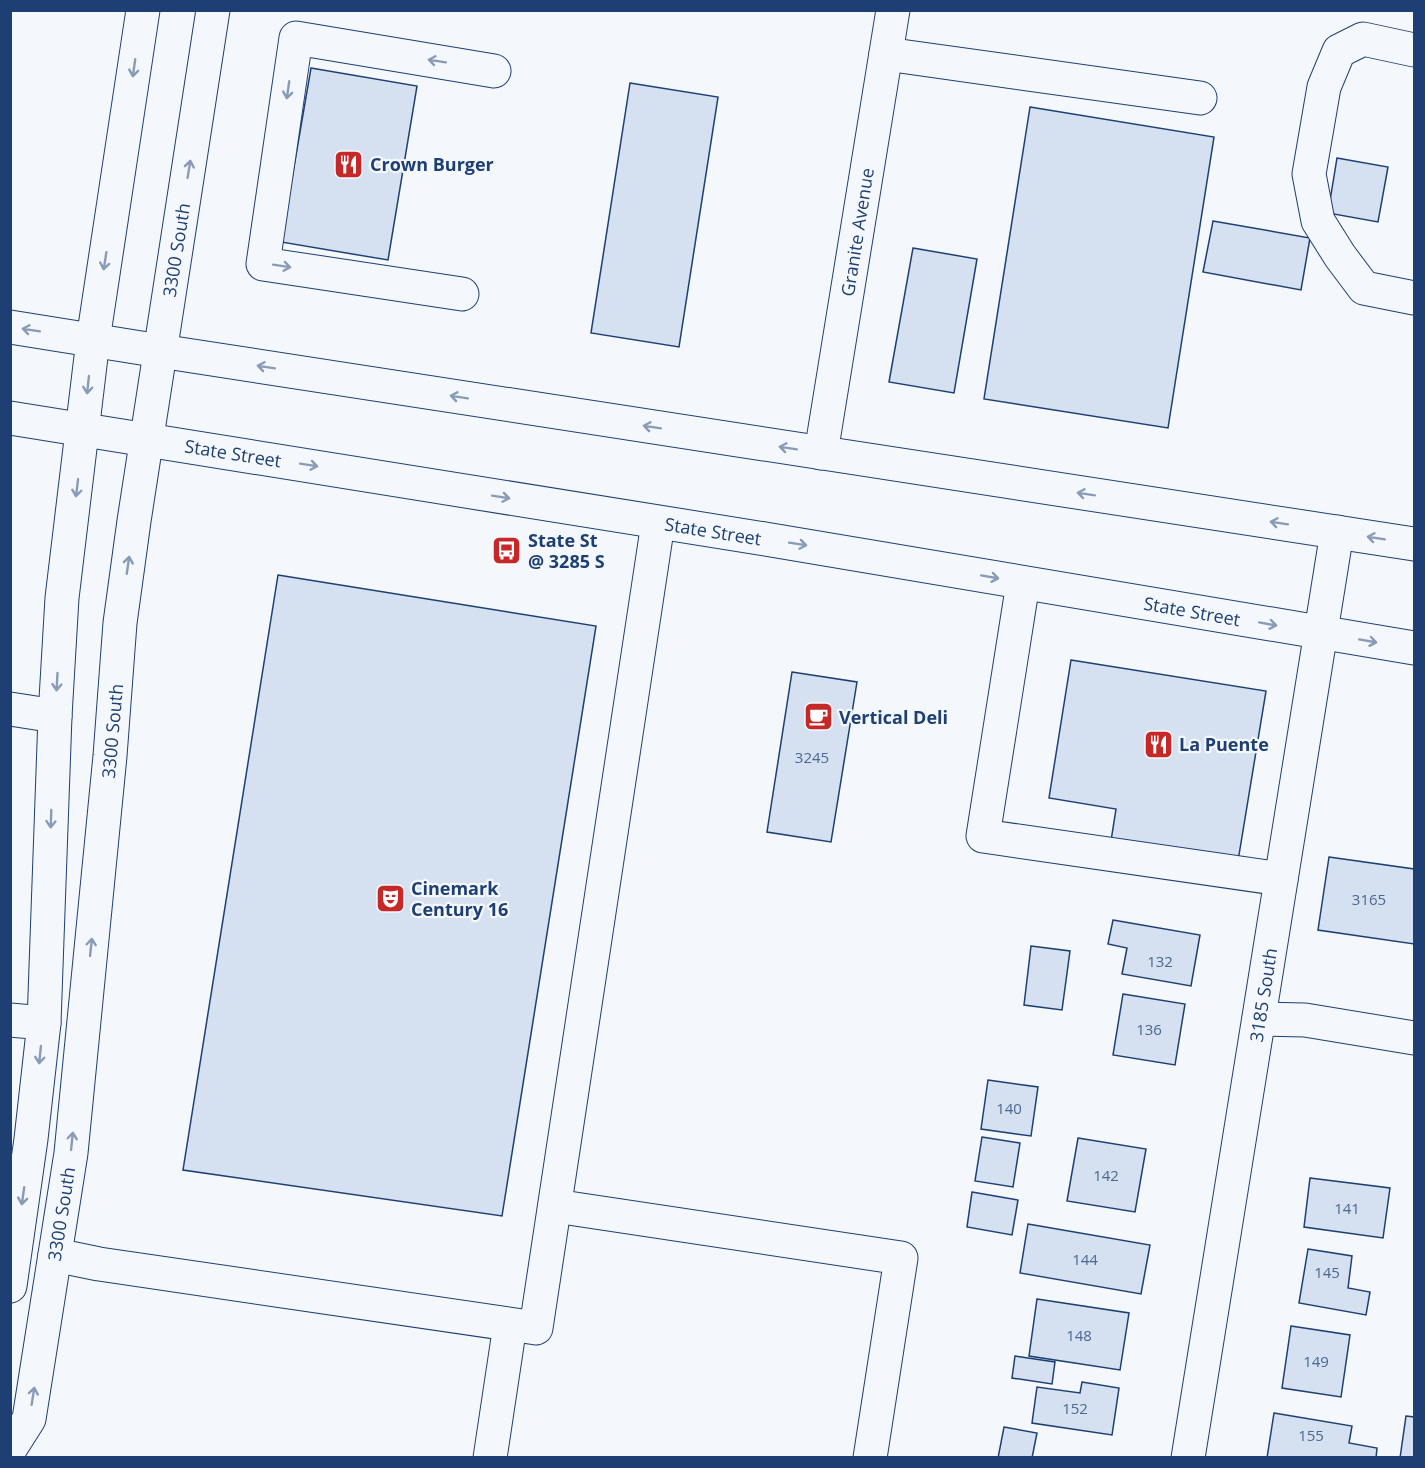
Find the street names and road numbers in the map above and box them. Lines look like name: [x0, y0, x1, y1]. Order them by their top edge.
street label: Granite Avenue: [835, 166, 879, 298]
street label: 3300 South: [157, 201, 195, 299]
street label: State Street: [183, 434, 283, 472]
street label: State Street: [663, 512, 763, 550]
street label: State Street: [1142, 591, 1242, 631]
street label: 3300 South: [96, 683, 128, 779]
street label: 3185 South: [1244, 946, 1282, 1044]
street label: 3300 South: [42, 1165, 80, 1263]

